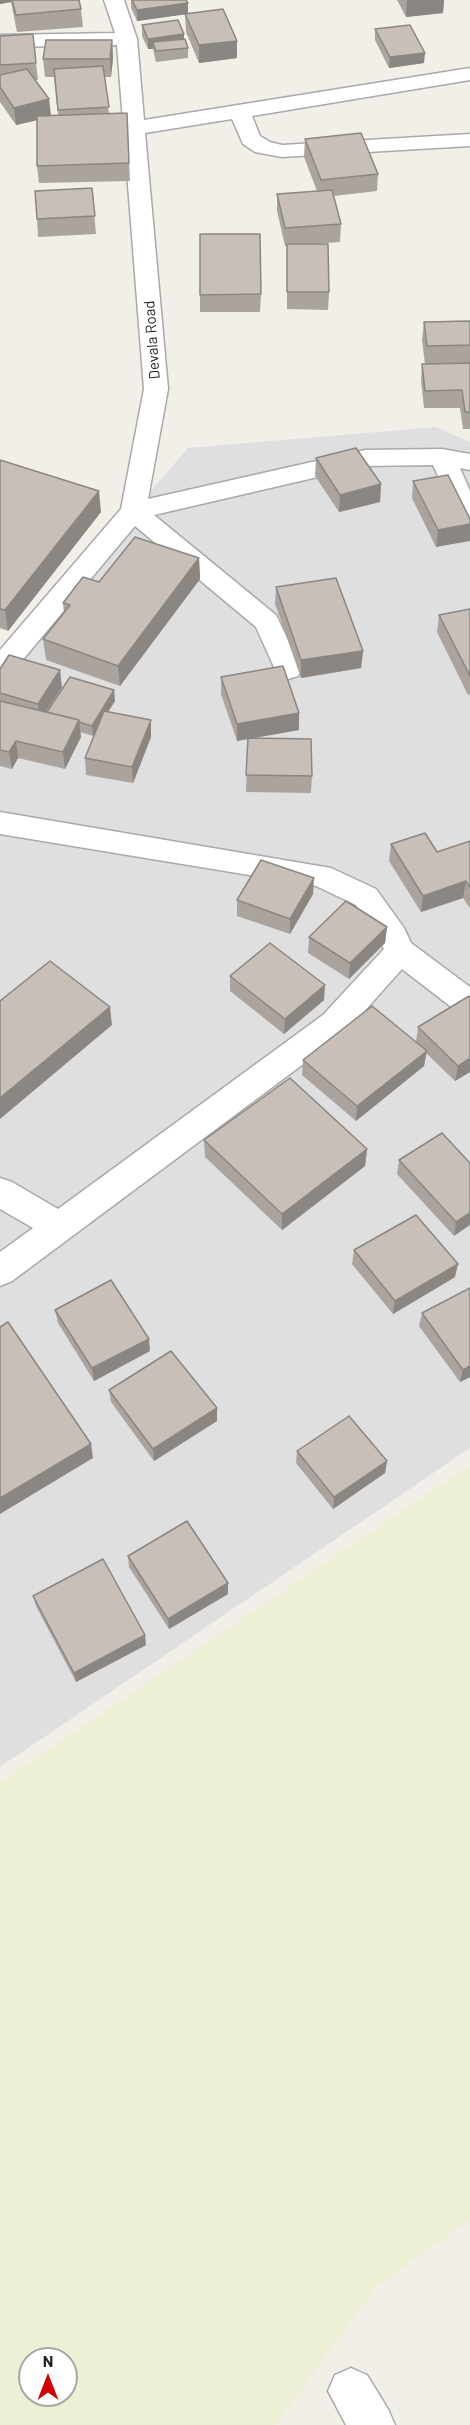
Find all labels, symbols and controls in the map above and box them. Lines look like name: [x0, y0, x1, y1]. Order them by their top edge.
street label: Devala Road: [140, 300, 164, 380]
north arrow: [18, 2347, 78, 2407]
text: N: [43, 2351, 53, 2370]

